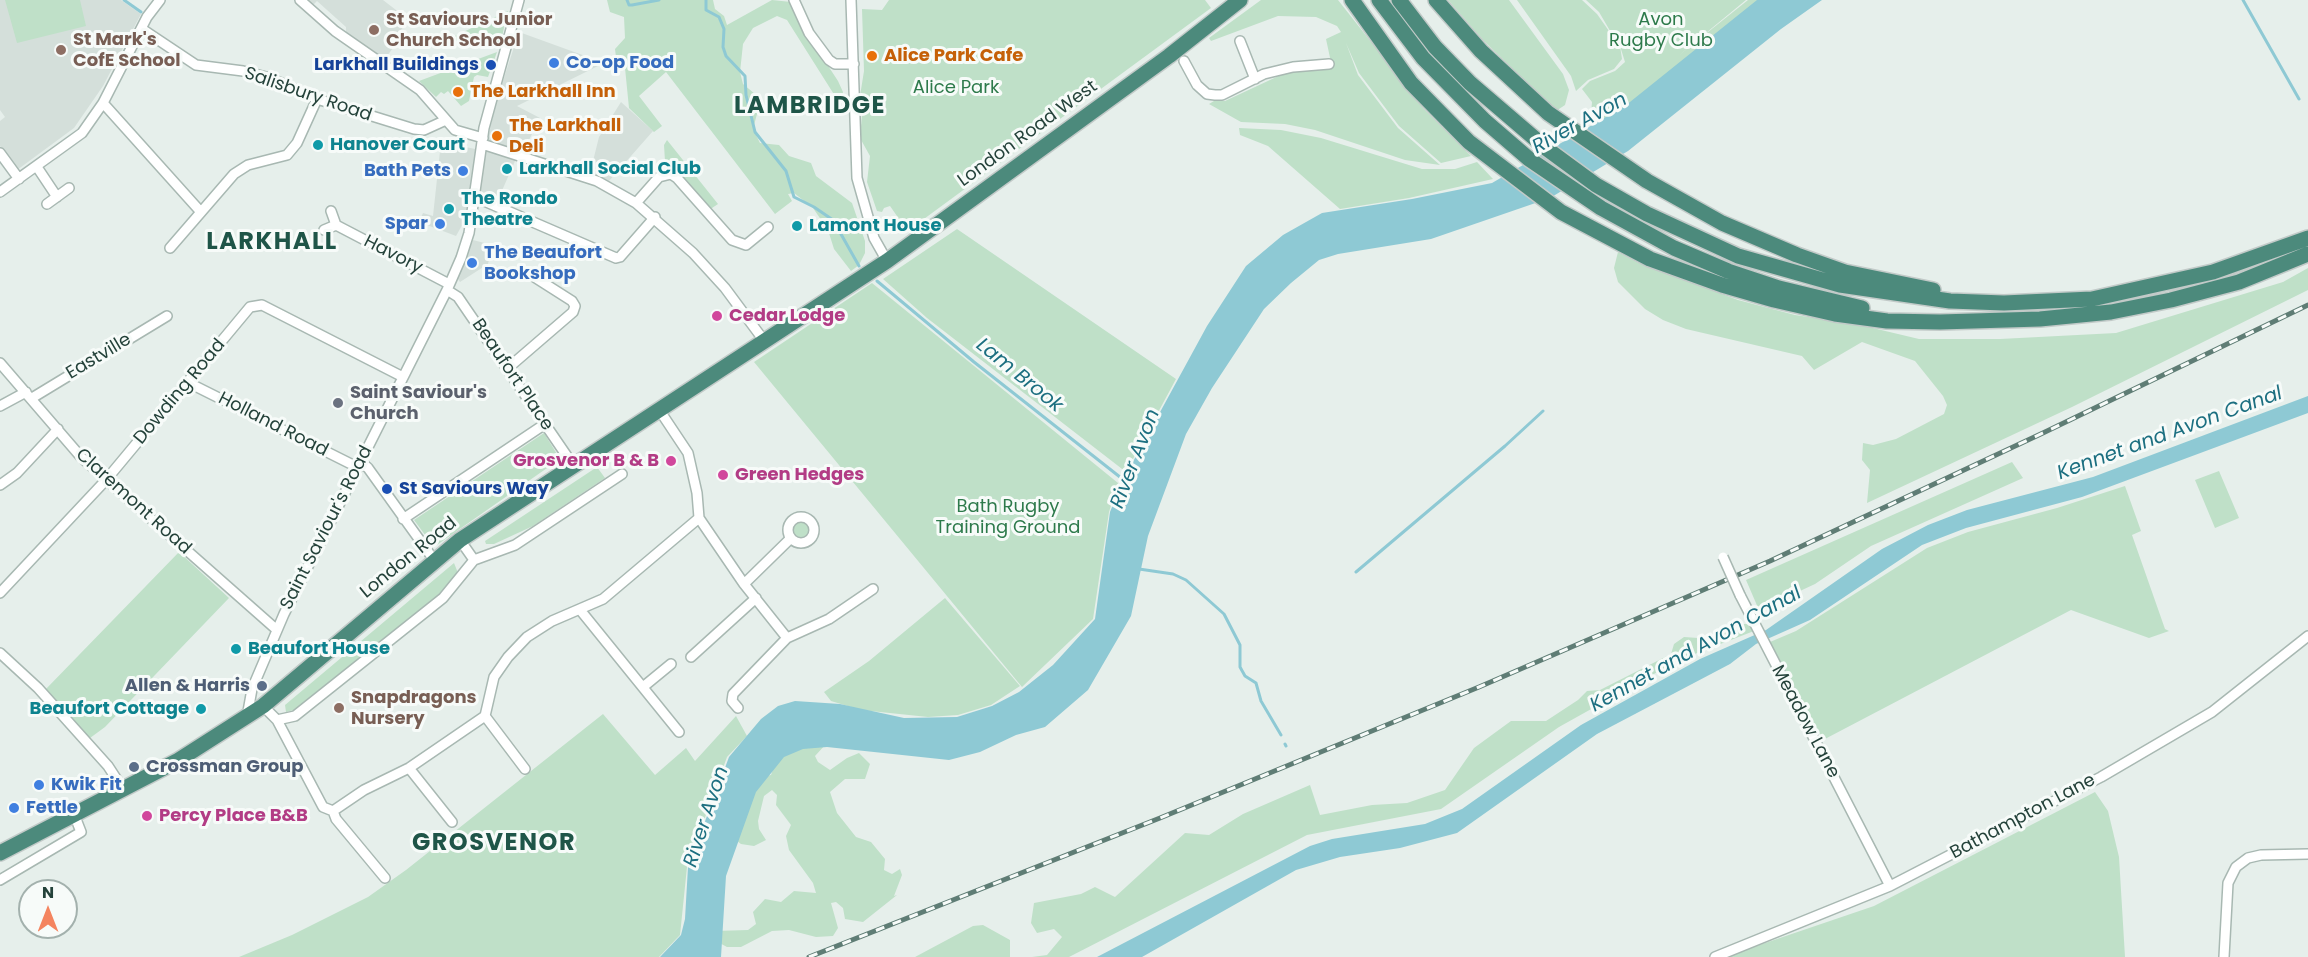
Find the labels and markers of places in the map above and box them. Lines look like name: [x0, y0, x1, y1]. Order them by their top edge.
place label: St Saviours Junior Church School: [386, 9, 552, 52]
marker: St Saviours Junior Church School: [367, 23, 381, 37]
place label: St Mark's CofE School: [73, 29, 181, 72]
marker: St Mark's CofE School: [54, 43, 68, 57]
place label: Alice Park Cafe: [884, 45, 1023, 67]
marker: Alice Park Cafe: [865, 49, 879, 63]
place label: Co-op Food: [566, 52, 674, 74]
place label: Larkhall Buildings: [314, 54, 479, 76]
marker: Co-op Food: [547, 56, 561, 70]
marker: Larkhall Buildings: [484, 58, 498, 72]
place label: The Larkhall Inn: [470, 81, 616, 103]
marker: The Larkhall Inn: [451, 85, 465, 99]
place label: The Larkhall Deli: [509, 115, 621, 158]
marker: The Larkhall Deli: [490, 129, 504, 143]
place label: Hanover Court: [330, 134, 465, 156]
marker: Hanover Court: [311, 138, 325, 152]
place label: Larkhall Social Club: [519, 158, 701, 180]
place label: Bath Pets: [364, 160, 451, 182]
marker: Larkhall Social Club: [500, 162, 514, 176]
marker: Bath Pets: [456, 164, 470, 178]
place label: The Rondo Theatre: [461, 188, 558, 230]
marker: The Rondo Theatre: [442, 202, 456, 216]
place label: Spar: [385, 213, 428, 235]
place label: Lamont House: [809, 215, 941, 237]
marker: Spar: [433, 217, 447, 231]
marker: Lamont House: [790, 219, 804, 233]
place label: The Beaufort Bookshop: [484, 242, 602, 284]
marker: The Beaufort Bookshop: [465, 256, 479, 270]
place label: Cedar Lodge: [729, 305, 845, 327]
marker: Cedar Lodge: [710, 309, 724, 323]
place label: Saint Saviour's Church: [350, 382, 487, 424]
marker: Saint Saviour's Church: [331, 396, 345, 410]
place label: Grosvenor B & B: [513, 450, 659, 472]
marker: Grosvenor B & B: [664, 454, 678, 468]
place label: Green Hedges: [735, 464, 864, 486]
marker: Green Hedges: [716, 468, 730, 482]
place label: St Saviours Way: [399, 478, 549, 500]
marker: St Saviours Way: [380, 482, 394, 496]
place label: Beaufort House: [248, 638, 390, 660]
marker: Beaufort House: [229, 642, 243, 656]
place label: Allen & Harris: [125, 675, 250, 697]
marker: Allen & Harris: [255, 679, 269, 693]
place label: Snapdragons Nursery: [351, 687, 477, 730]
place label: Beaufort Cottage: [30, 698, 189, 720]
marker: Snapdragons Nursery: [332, 701, 346, 715]
marker: Beaufort Cottage: [194, 702, 208, 716]
place label: Crossman Group: [146, 756, 303, 778]
marker: Crossman Group: [127, 760, 141, 774]
place label: Kwik Fit: [51, 774, 122, 796]
marker: Kwik Fit: [32, 778, 46, 792]
place label: Fettle: [26, 797, 78, 819]
marker: Fettle: [7, 801, 21, 815]
place label: Percy Place B&B: [159, 805, 308, 827]
marker: Percy Place B&B: [140, 809, 154, 823]

